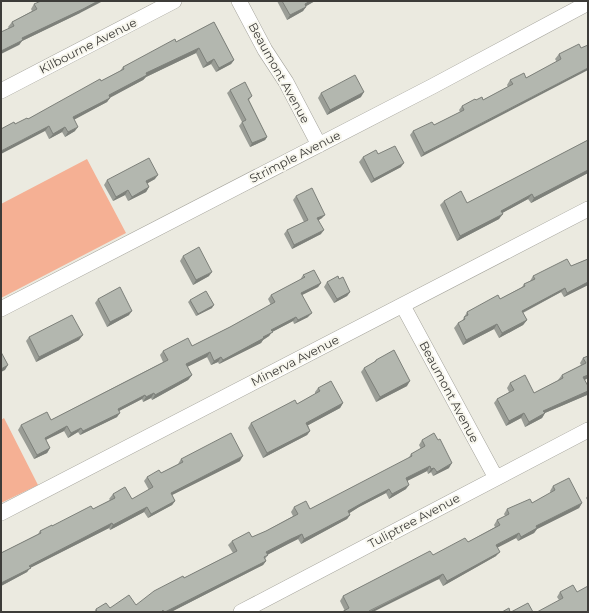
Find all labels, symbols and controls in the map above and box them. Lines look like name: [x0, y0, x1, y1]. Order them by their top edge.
street label: Kilbourne Avenue: [37, 15, 139, 77]
street label: Beaumont Avenue: [246, 20, 313, 126]
street label: Strimple Avenue: [247, 127, 343, 186]
street label: Minerva Avenue: [248, 332, 341, 389]
street label: Beaumont Avenue: [416, 338, 483, 445]
street label: Tuliptree Avenue: [365, 490, 462, 551]

